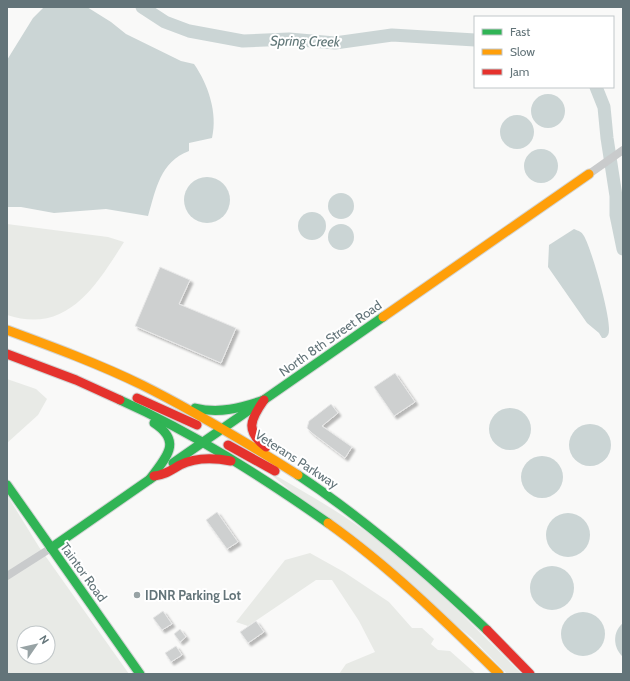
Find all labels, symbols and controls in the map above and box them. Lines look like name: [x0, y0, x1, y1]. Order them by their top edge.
legend: [474, 16, 614, 88]
text: Fast: [510, 24, 530, 39]
water label: Spring Creek: [270, 31, 341, 51]
text: Slow: [510, 44, 535, 59]
text: Jam: [509, 64, 529, 79]
street label: North 8th Street Road: [276, 297, 384, 379]
street label: Veterans Parkway: [252, 426, 342, 492]
street label: Taintor Road: [57, 539, 111, 605]
place label: IDNR Parking Lot: [145, 587, 241, 603]
marker: IDNR Parking Lot: [132, 590, 142, 600]
north arrow: [16, 625, 56, 665]
text: N: [36, 632, 52, 647]

